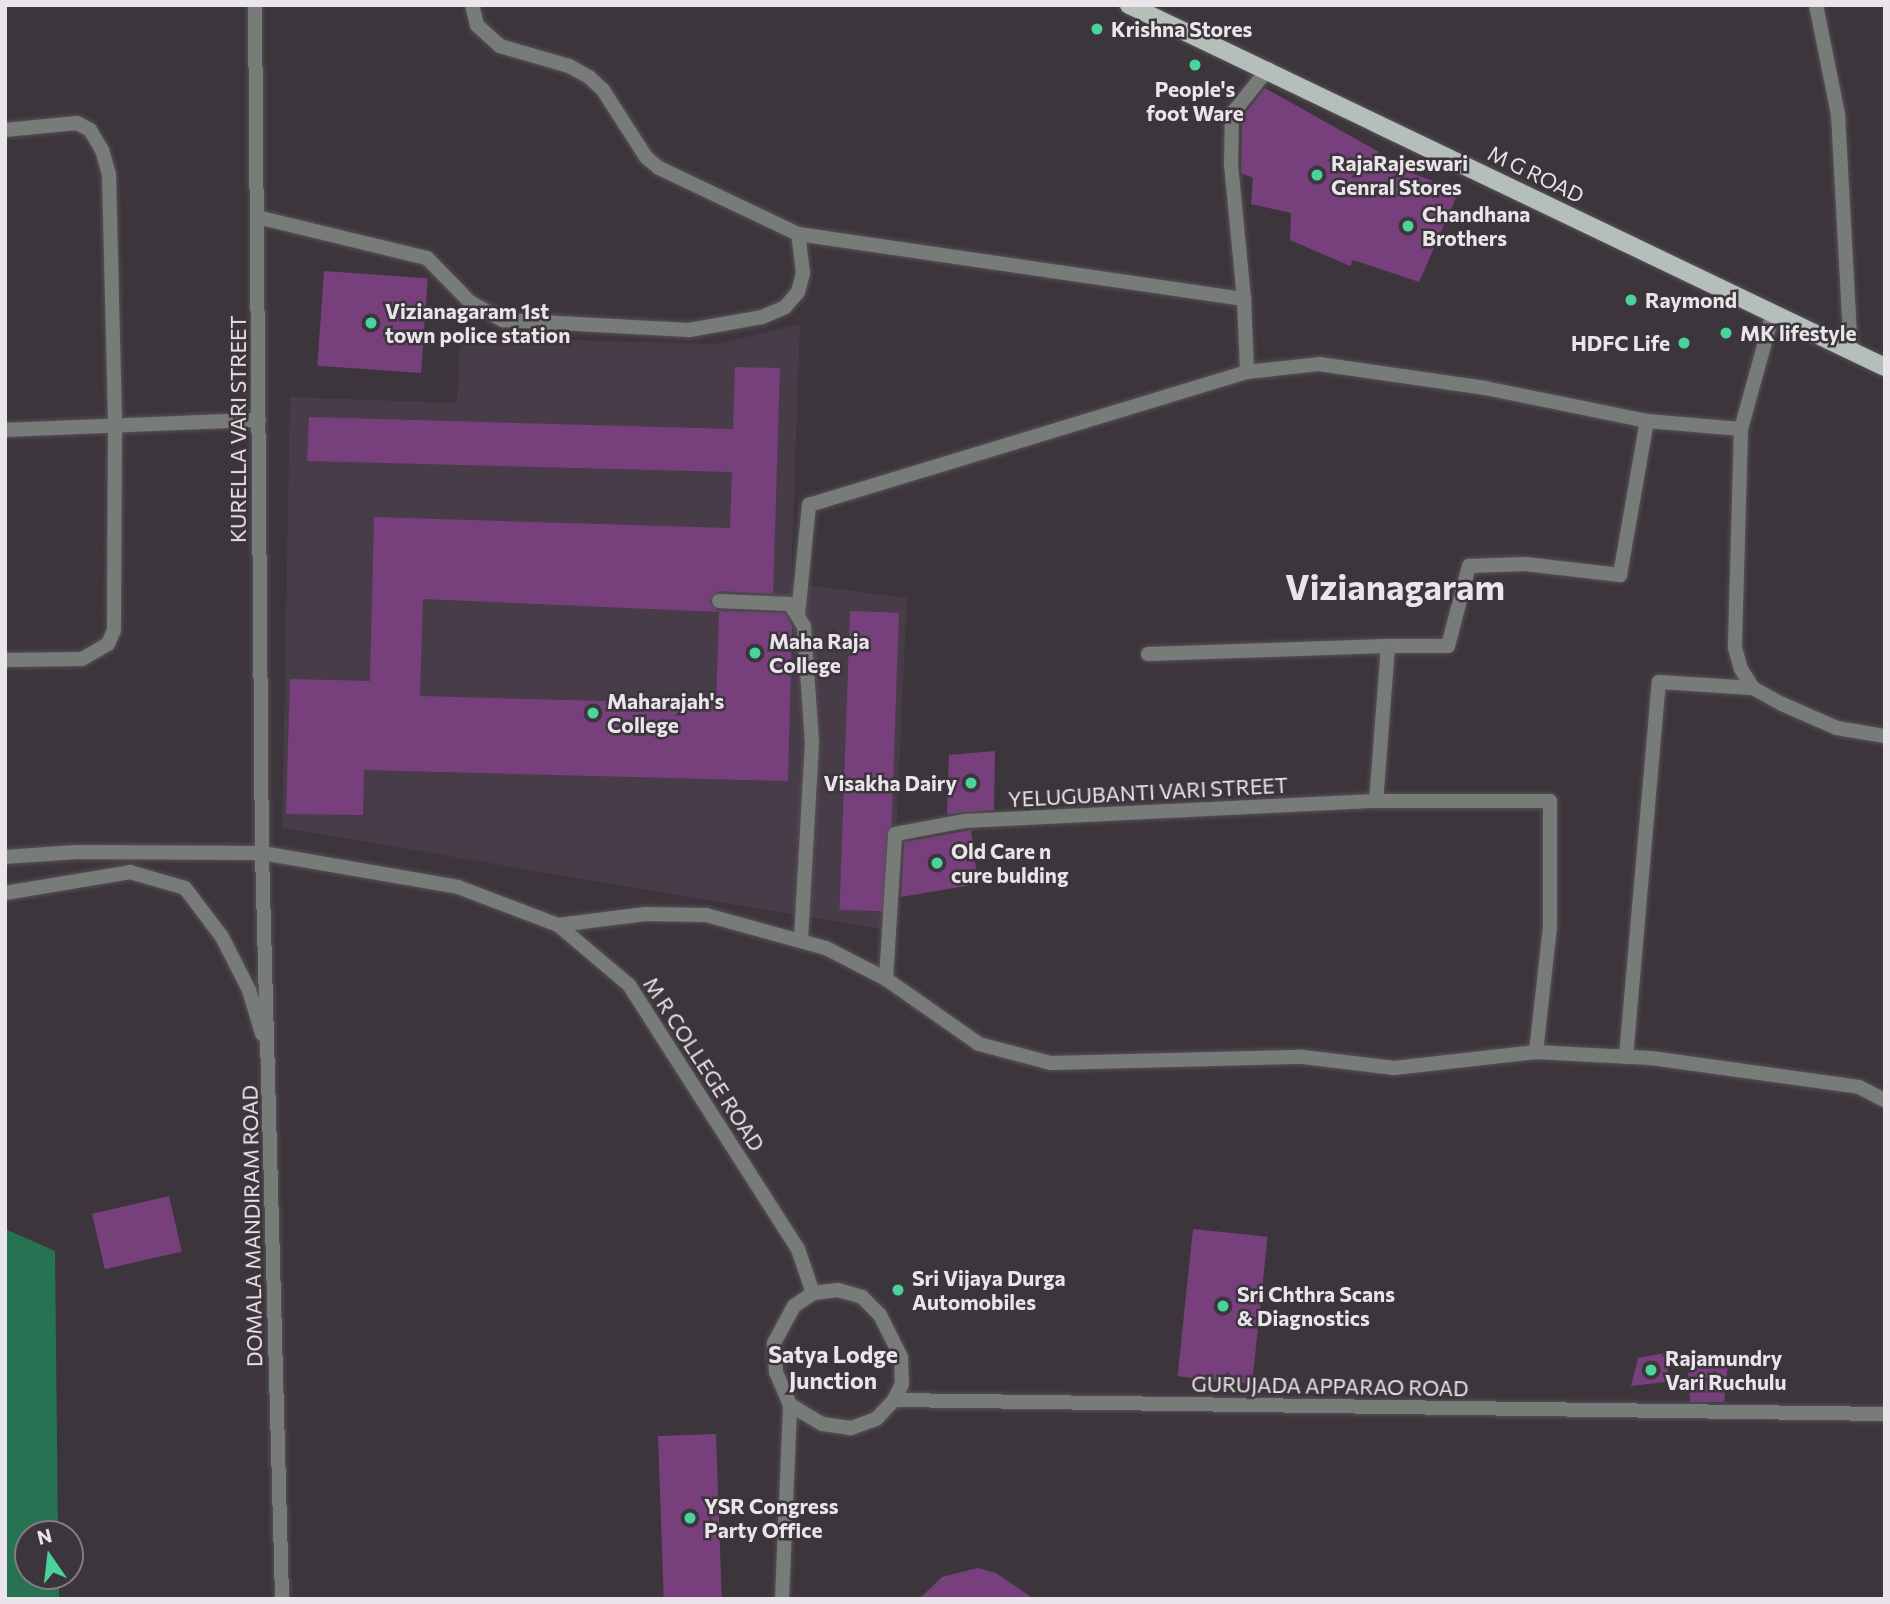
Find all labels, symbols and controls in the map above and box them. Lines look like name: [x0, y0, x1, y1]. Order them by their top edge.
place label: Krishna Stores: [1111, 16, 1252, 42]
marker: Krishna Stores: [1089, 21, 1105, 37]
marker: People's foot Ware: [1187, 57, 1203, 73]
place label: People's foot Ware: [1146, 76, 1244, 126]
street label: M G ROAD: [1484, 140, 1588, 208]
place label: RajaRajeswari Genral Stores: [1331, 150, 1468, 200]
marker: RajaRajeswari Genral Stores: [1309, 167, 1325, 183]
place label: Chandhana Brothers: [1422, 201, 1530, 251]
marker: Chandhana Brothers: [1400, 218, 1416, 234]
place label: Raymond: [1645, 287, 1737, 313]
marker: Raymond: [1623, 292, 1639, 308]
place label: Vizianagaram 1st town police station: [385, 298, 570, 348]
street label: KURELLA VARI STREET: [225, 315, 251, 543]
marker: Vizianagaram 1st town police station: [363, 315, 379, 331]
place label: MK lifestyle: [1740, 320, 1857, 346]
marker: MK lifestyle: [1718, 325, 1734, 341]
place label: HDFC Life: [1571, 330, 1670, 356]
marker: HDFC Life: [1676, 335, 1692, 351]
district label: Vizianagaram: [1285, 565, 1505, 607]
place label: Maha Raja College: [769, 628, 870, 678]
marker: Maha Raja College: [747, 645, 763, 661]
place label: Maharajah's College: [607, 688, 724, 738]
marker: Maharajah's College: [585, 705, 601, 721]
place label: Visakha Dairy: [824, 770, 957, 796]
street label: YELUGUBANTI VARI STREET: [1007, 772, 1289, 812]
marker: Visakha Dairy: [963, 775, 979, 791]
place label: Old Care n cure bulding: [951, 838, 1069, 888]
marker: Old Care n cure bulding: [929, 855, 945, 871]
street label: M R COLLEGE ROAD: [638, 972, 770, 1156]
street label: DOMALA MANDIRAM ROAD: [237, 1085, 267, 1367]
place label: Sri Vijaya Durga Automobiles: [912, 1265, 1065, 1315]
place label: Sri Chthra Scans & Diagnostics: [1237, 1281, 1395, 1331]
marker: Sri Vijaya Durga Automobiles: [890, 1282, 906, 1298]
marker: Sri Chthra Scans & Diagnostics: [1215, 1298, 1231, 1314]
district label: Satya Lodge Junction: [768, 1340, 898, 1394]
place label: Rajamundry Vari Ruchulu: [1665, 1345, 1787, 1395]
marker: Rajamundry Vari Ruchulu: [1643, 1362, 1659, 1378]
street label: GURUJADA APPARAO ROAD: [1191, 1371, 1469, 1401]
place label: YSR Congress Party Office: [704, 1493, 838, 1543]
marker: YSR Congress Party Office: [682, 1510, 698, 1526]
north arrow: [14, 1520, 84, 1590]
text: N: [35, 1523, 54, 1549]

